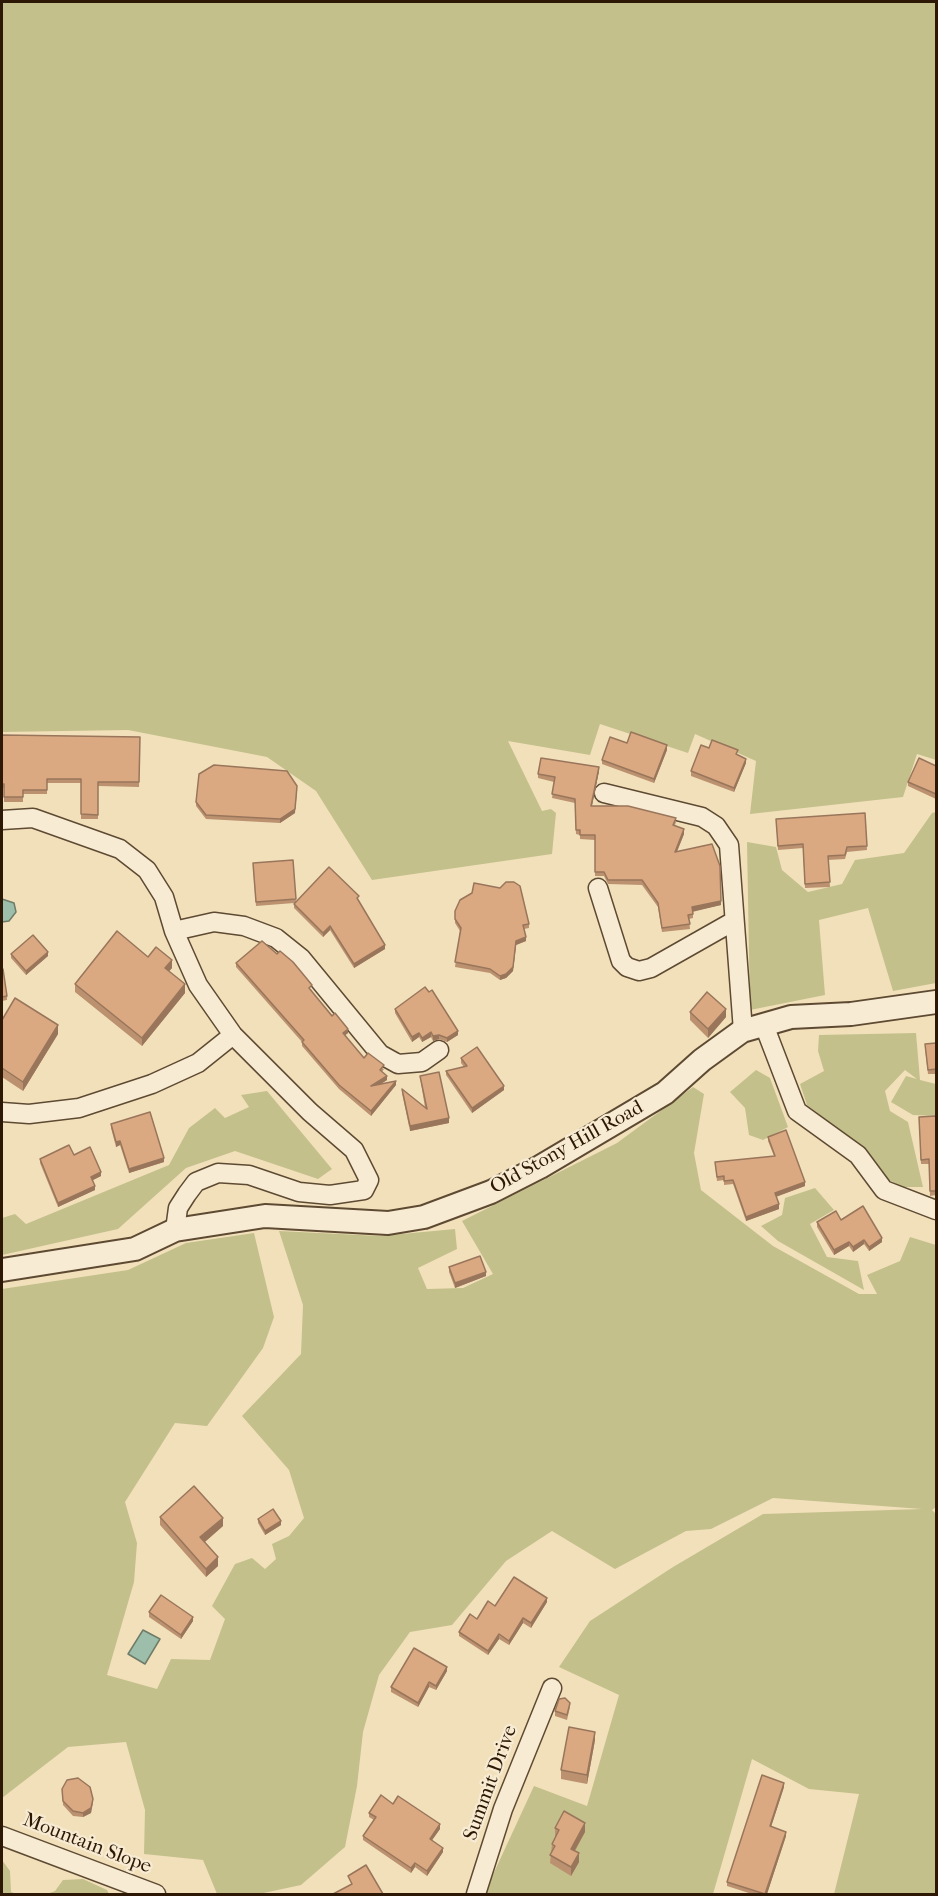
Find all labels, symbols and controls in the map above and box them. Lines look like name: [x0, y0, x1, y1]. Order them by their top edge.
street label: Old Stony Hill Road: [486, 1096, 648, 1200]
street label: Summit Drive: [459, 1722, 523, 1844]
street label: Mountain Slope: [19, 1809, 155, 1879]

